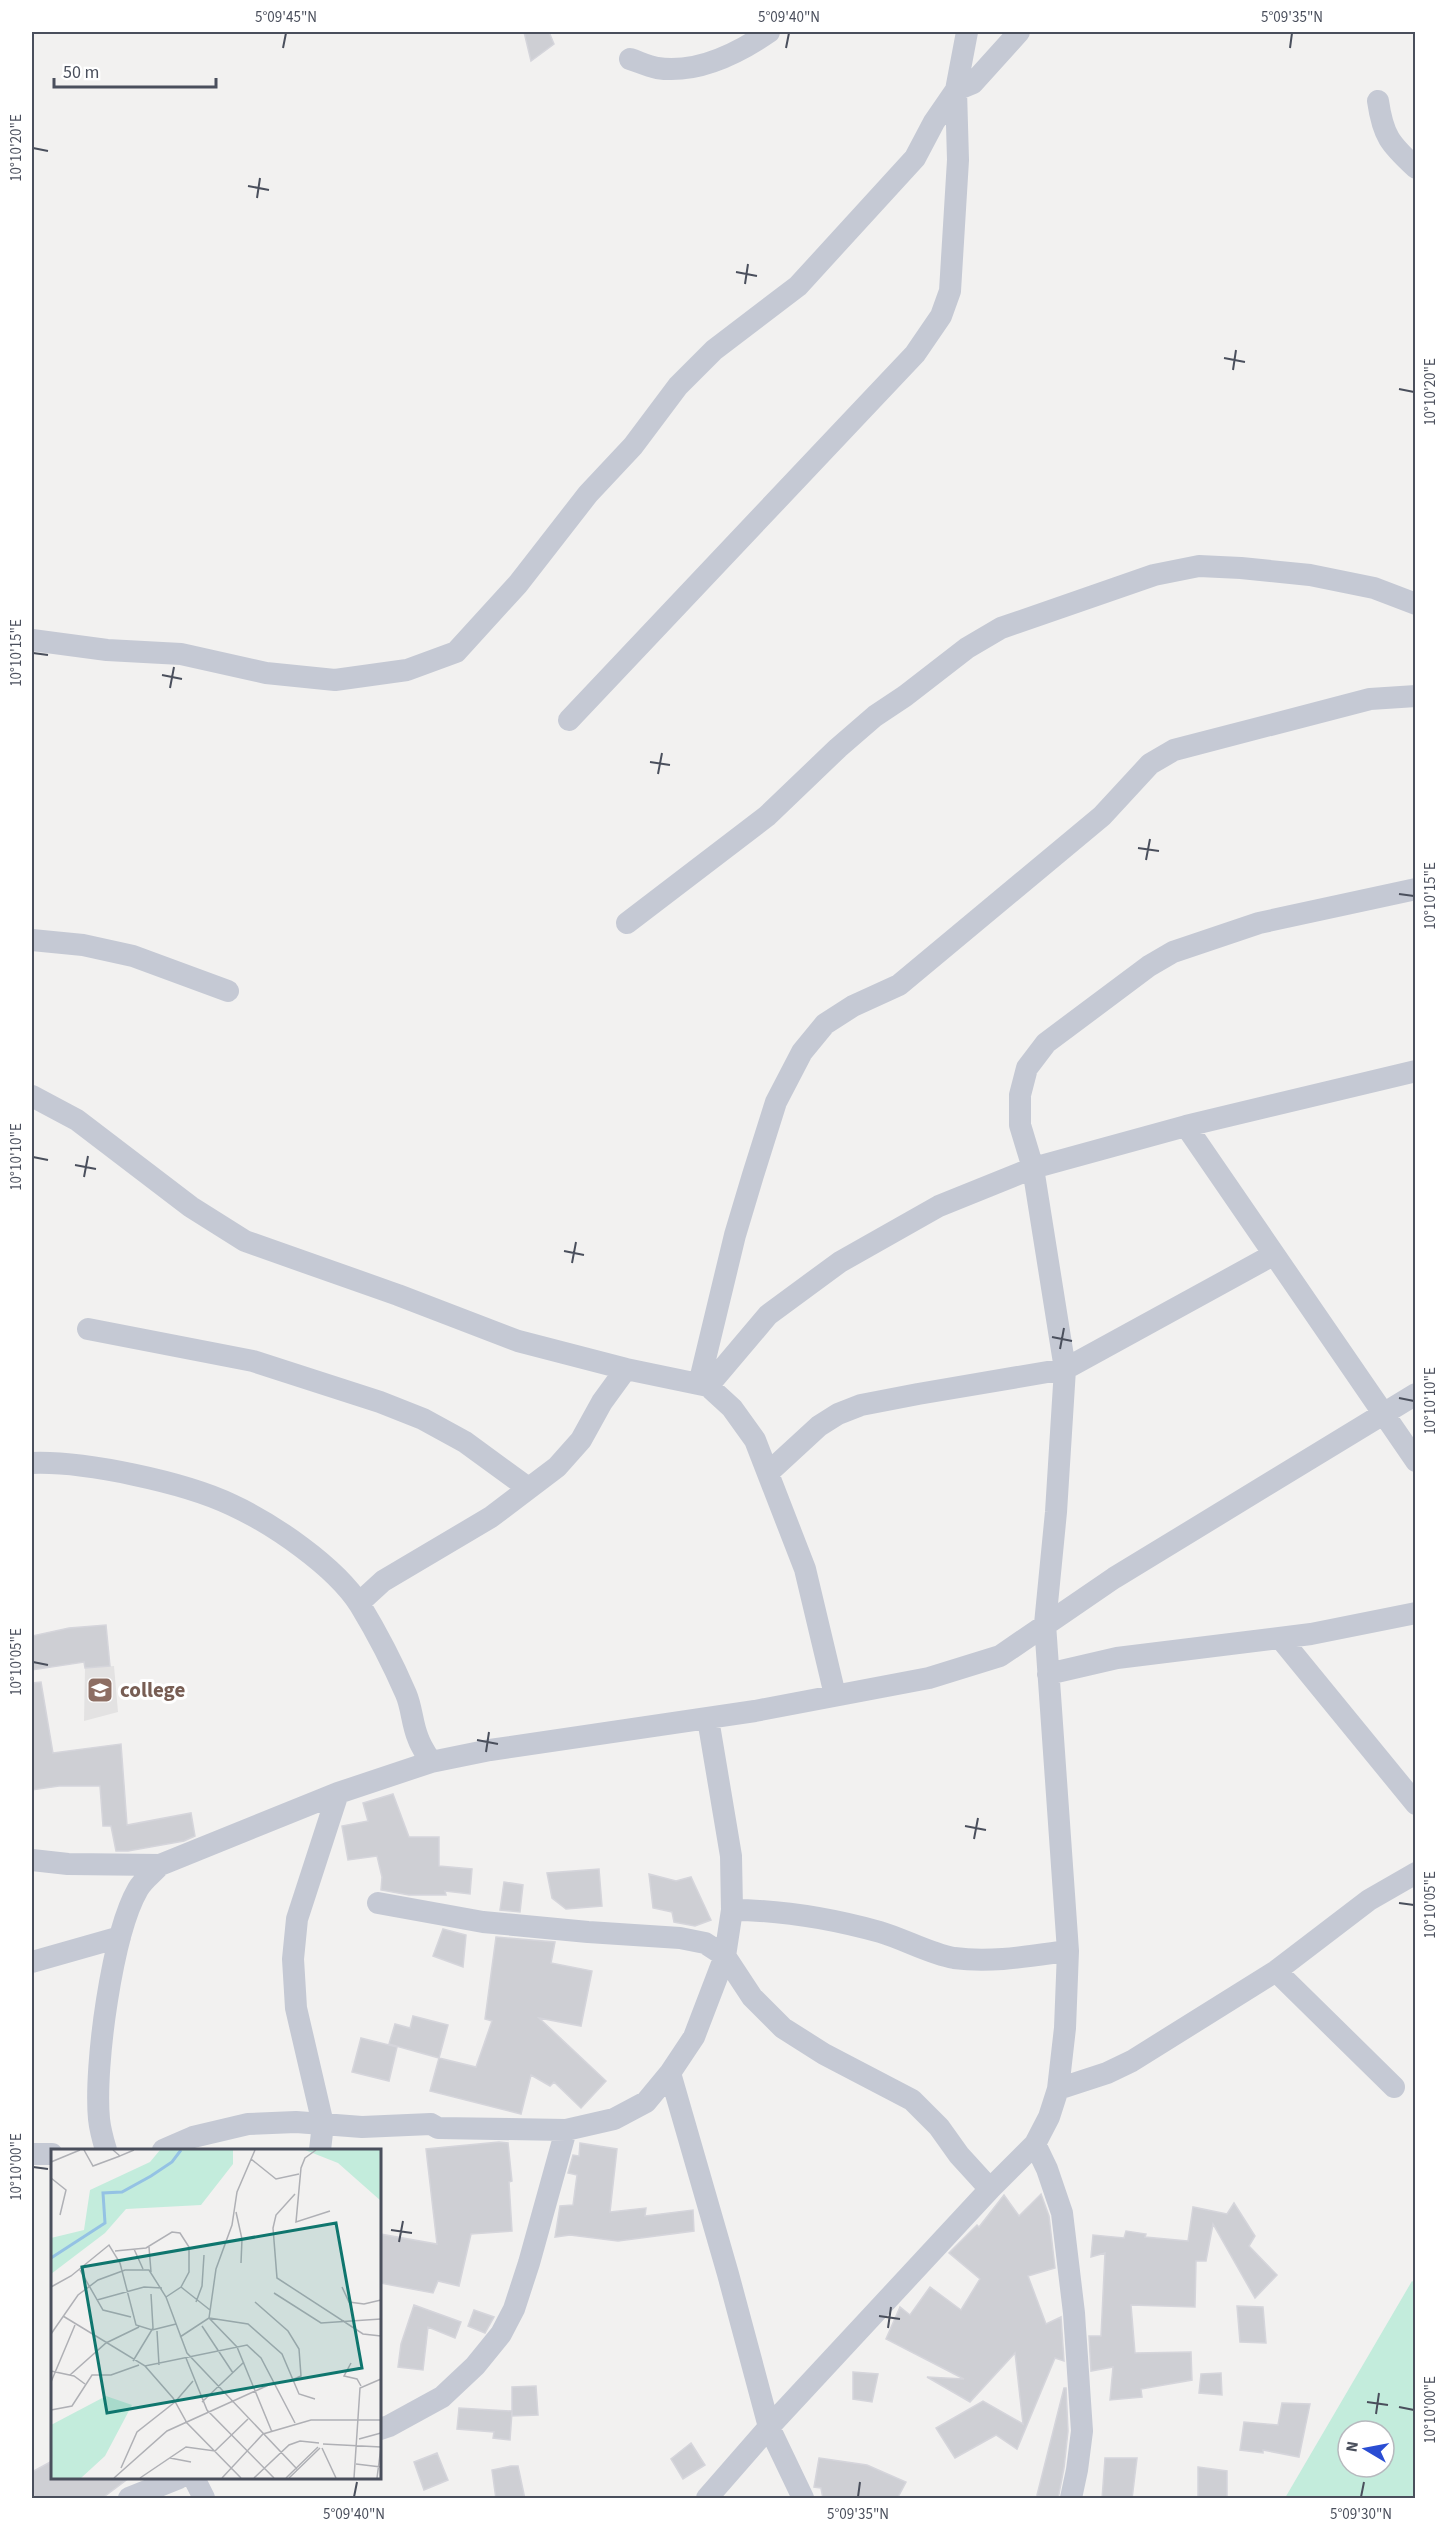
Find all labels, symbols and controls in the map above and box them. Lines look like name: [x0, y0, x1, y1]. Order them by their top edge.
text: 5°09'45"N: [255, 7, 317, 28]
text: 5°09'40"N: [758, 7, 820, 28]
text: 5°09'35"N: [1261, 7, 1323, 28]
scale bar: [54, 51, 216, 89]
text: 50 m: [63, 60, 99, 85]
text: 10°10'20"E: [6, 114, 27, 182]
text: 10°10'20"E: [1420, 358, 1441, 426]
text: 10°10'15"E: [6, 619, 27, 687]
text: 10°10'15"E: [1420, 862, 1441, 930]
text: 10°10'10"E: [6, 1123, 27, 1191]
text: 10°10'10"E: [1420, 1367, 1441, 1435]
text: 10°10'05"E: [6, 1628, 27, 1696]
school or university icon: college: [85, 1675, 115, 1705]
place label: college: [120, 1675, 185, 1705]
text: 10°10'05"E: [1420, 1871, 1441, 1939]
text: 10°10'00"E: [6, 2133, 27, 2201]
inset map: [51, 2149, 381, 2479]
text: 10°10'00"E: [1420, 2376, 1441, 2444]
north arrow: [1336, 2419, 1396, 2479]
text: N: [1340, 2439, 1364, 2454]
text: 5°09'40"N: [323, 2504, 385, 2525]
text: 5°09'35"N: [827, 2504, 889, 2525]
text: 5°09'30"N: [1330, 2504, 1392, 2525]

